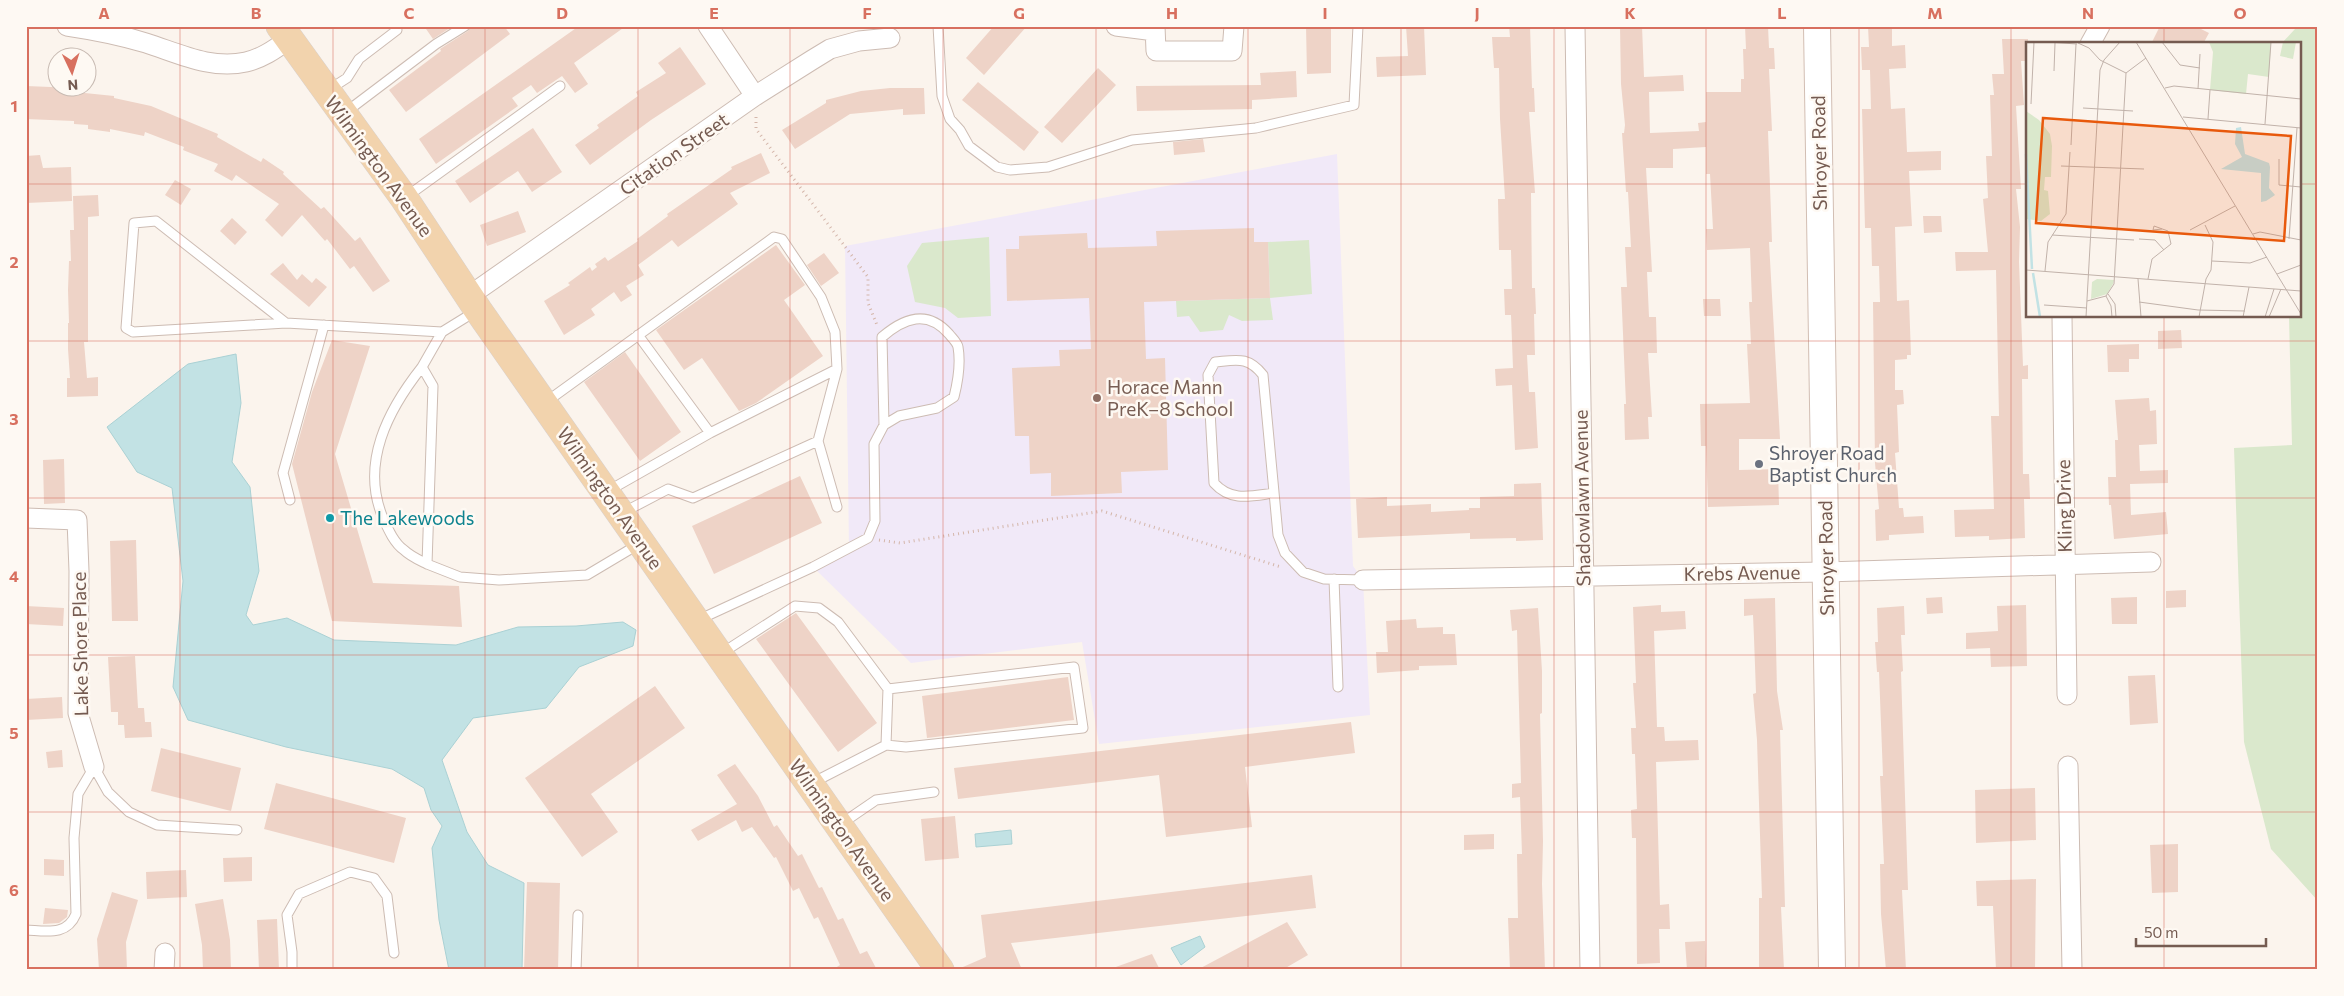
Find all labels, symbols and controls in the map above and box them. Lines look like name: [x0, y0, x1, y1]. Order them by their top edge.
text: A: [98, 3, 110, 22]
text: B: [251, 3, 262, 22]
text: C: [404, 3, 415, 22]
text: D: [556, 3, 568, 22]
text: E: [709, 3, 719, 22]
text: F: [862, 3, 872, 22]
text: G: [1013, 3, 1025, 22]
text: H: [1166, 3, 1178, 22]
text: I: [1322, 3, 1328, 22]
text: J: [1474, 3, 1480, 22]
text: K: [1624, 3, 1636, 22]
text: L: [1777, 3, 1787, 22]
text: M: [1927, 3, 1943, 22]
text: N: [2082, 3, 2094, 22]
text: O: [2233, 3, 2247, 22]
inset map: [2026, 42, 2302, 318]
north arrow: [48, 48, 98, 98]
text: N: [67, 77, 79, 94]
street label: Wilmington Avenue: [321, 91, 438, 241]
street label: Shroyer Road: [1806, 95, 1831, 211]
text: 1: [10, 96, 18, 115]
street label: Citation Street: [615, 107, 733, 200]
text: 2: [9, 252, 19, 271]
place label: Horace Mann PreK–8 School: [1107, 375, 1233, 420]
marker: Horace Mann PreK–8 School: [1091, 392, 1103, 404]
text: 3: [9, 409, 19, 428]
street label: Shadowlawn Avenue: [1568, 409, 1595, 587]
street label: Wilmington Avenue: [553, 422, 668, 573]
place label: Shroyer Road Baptist Church: [1769, 441, 1897, 486]
marker: Shroyer Road Baptist Church: [1753, 458, 1765, 470]
street label: Kling Drive: [2051, 459, 2076, 553]
street label: Shroyer Road: [1813, 500, 1838, 616]
place label: The Lakewoods: [340, 506, 474, 529]
marker: The Lakewoods: [324, 512, 336, 524]
street label: Krebs Avenue: [1683, 560, 1801, 585]
text: 4: [9, 566, 19, 585]
street label: Lake Shore Place: [67, 571, 92, 717]
text: 5: [9, 723, 19, 742]
street label: Wilmington Avenue: [785, 754, 900, 905]
text: 6: [9, 880, 19, 899]
scale bar: [2136, 916, 2266, 948]
text: 50 m: [2144, 923, 2178, 941]

